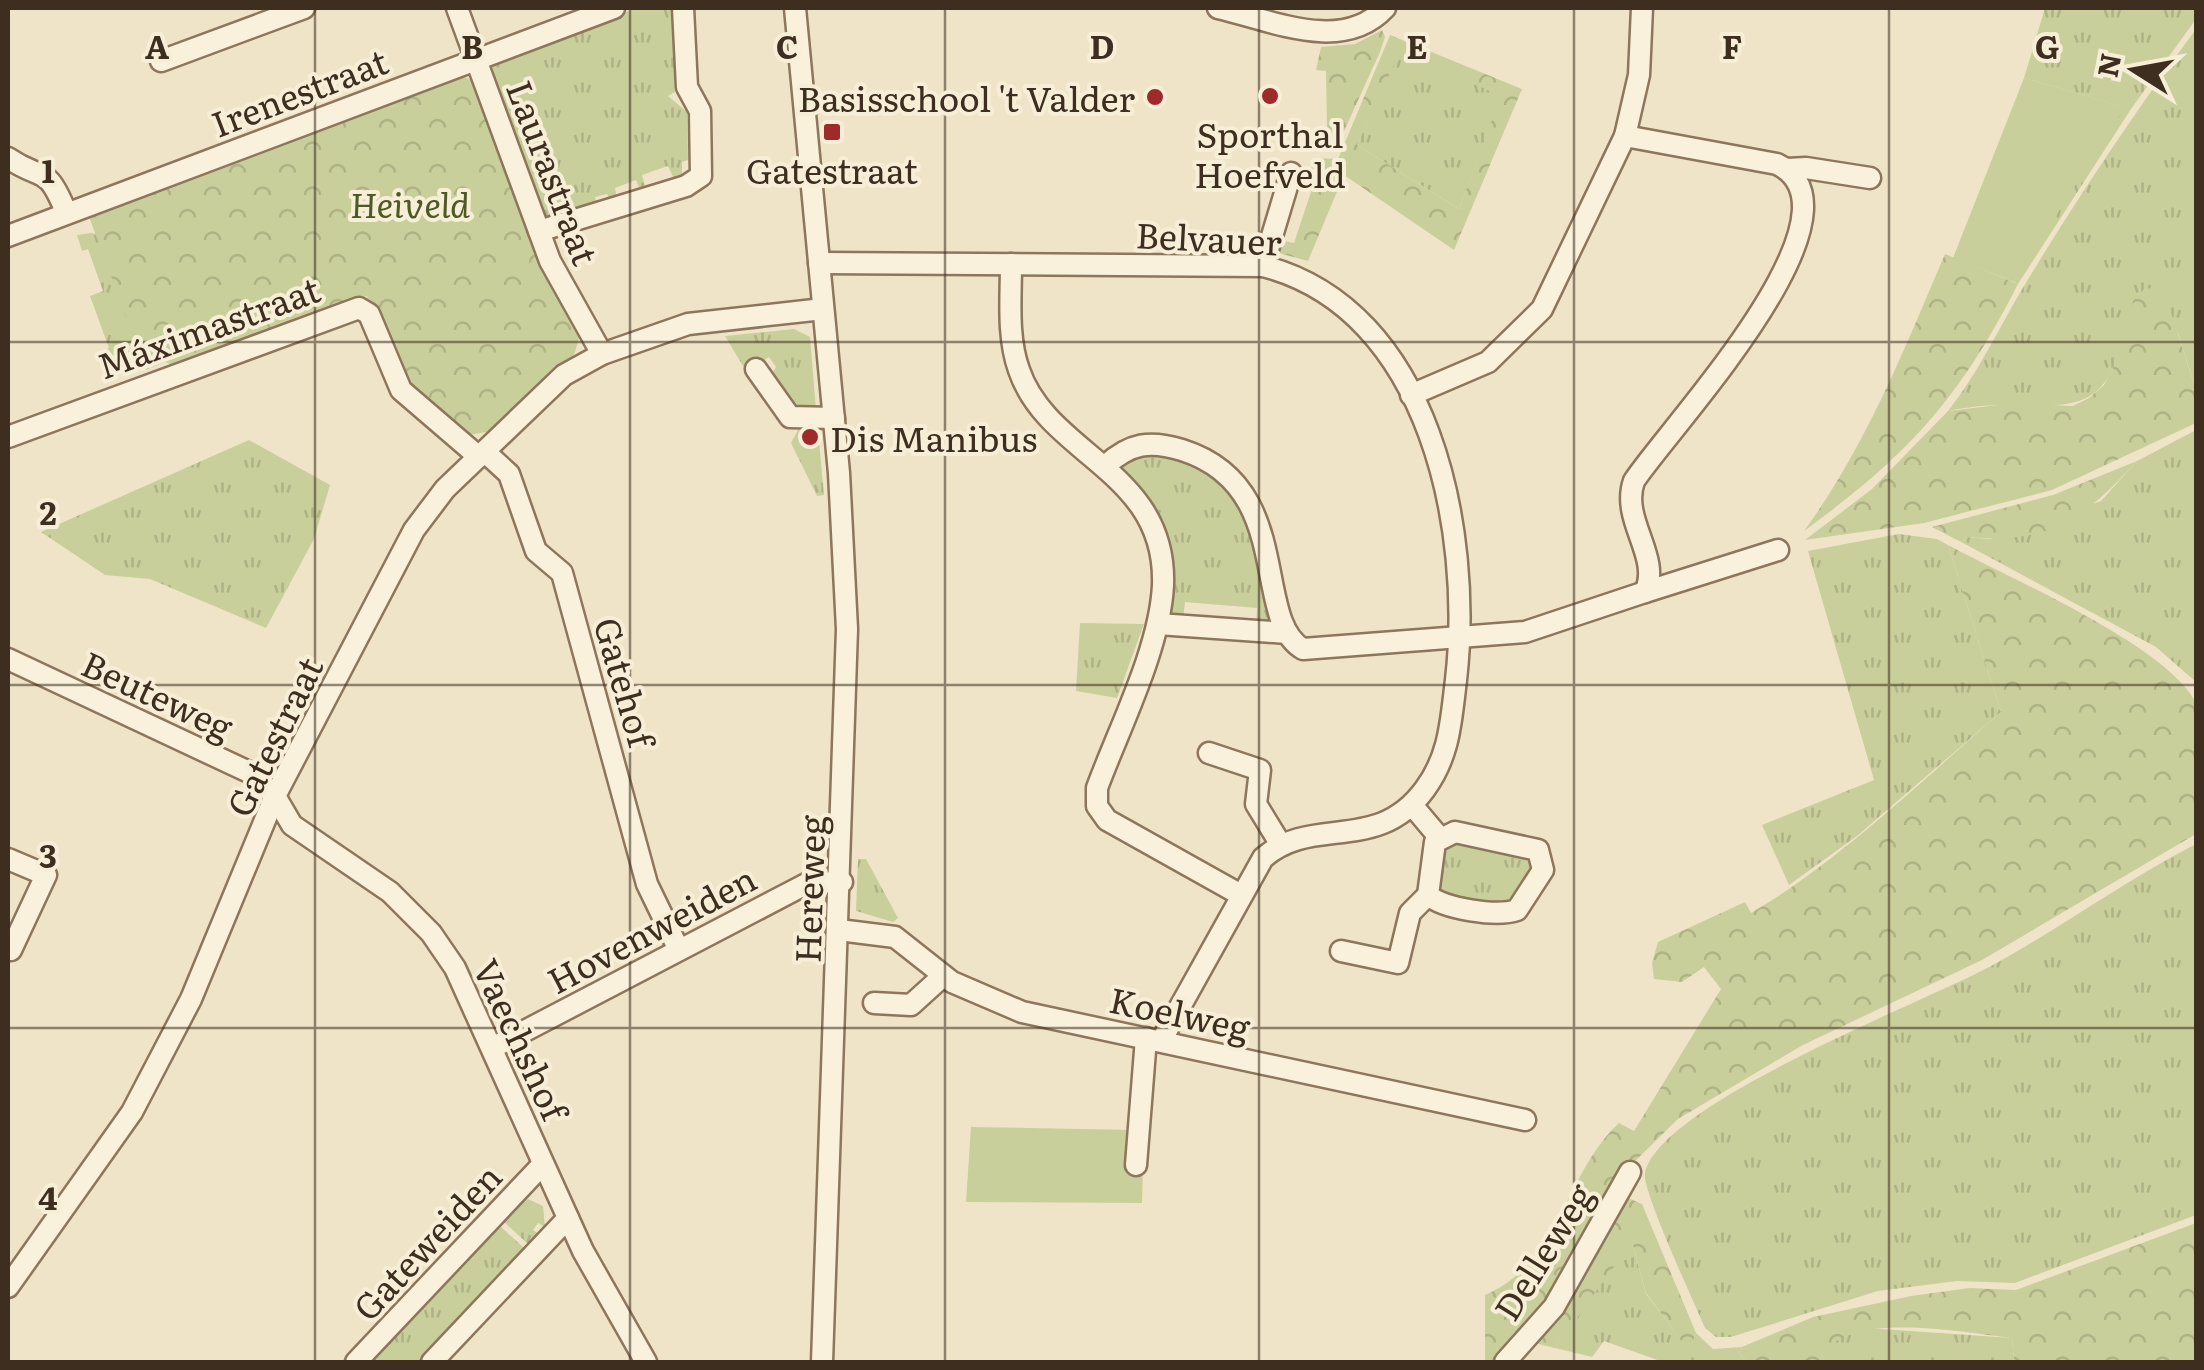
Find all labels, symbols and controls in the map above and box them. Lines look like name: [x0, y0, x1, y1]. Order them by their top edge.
north arrow: [2084, 20, 2184, 120]
text: A: [145, 21, 169, 69]
text: B: [461, 21, 483, 69]
text: C: [776, 21, 798, 69]
text: D: [1090, 21, 1114, 69]
text: E: [1406, 21, 1428, 69]
text: F: [1722, 21, 1742, 69]
text: G: [2035, 21, 2059, 69]
street label: Irenestraat: [203, 34, 395, 148]
text: N: [2085, 49, 2130, 80]
place label: Basisschool 't Valder: [798, 71, 1135, 123]
street label: Laurastraat: [495, 72, 613, 272]
marker: Sporthal Hoefveld: [1259, 85, 1281, 107]
marker: Basisschool 't Valder: [1144, 86, 1166, 108]
place label: Sporthal Hoefveld: [1194, 107, 1346, 199]
marker: Gatestraat: [821, 121, 843, 143]
place label: Gatestraat: [746, 143, 918, 195]
text: 1: [41, 145, 55, 193]
park label: Heiveld: [350, 177, 470, 229]
street label: Belvauer: [1135, 207, 1284, 267]
street label: Máximastraat: [89, 262, 327, 390]
place label: Dis Manibus: [830, 411, 1037, 463]
marker: Dis Manibus: [799, 426, 821, 448]
text: 2: [39, 487, 57, 535]
street label: Gatehof: [583, 611, 670, 755]
street label: Beuteweg: [74, 636, 243, 752]
street label: Gatestraat: [212, 647, 334, 825]
street label: Hereweg: [779, 814, 837, 964]
text: 3: [39, 830, 57, 878]
street label: Hovenweiden: [537, 851, 765, 1005]
street label: Vaechshof: [462, 950, 583, 1131]
street label: Koelweg: [1105, 972, 1255, 1052]
street label: Gateweiden: [340, 1151, 512, 1331]
text: 4: [38, 1172, 58, 1220]
street label: Delleweg: [1480, 1172, 1605, 1329]

